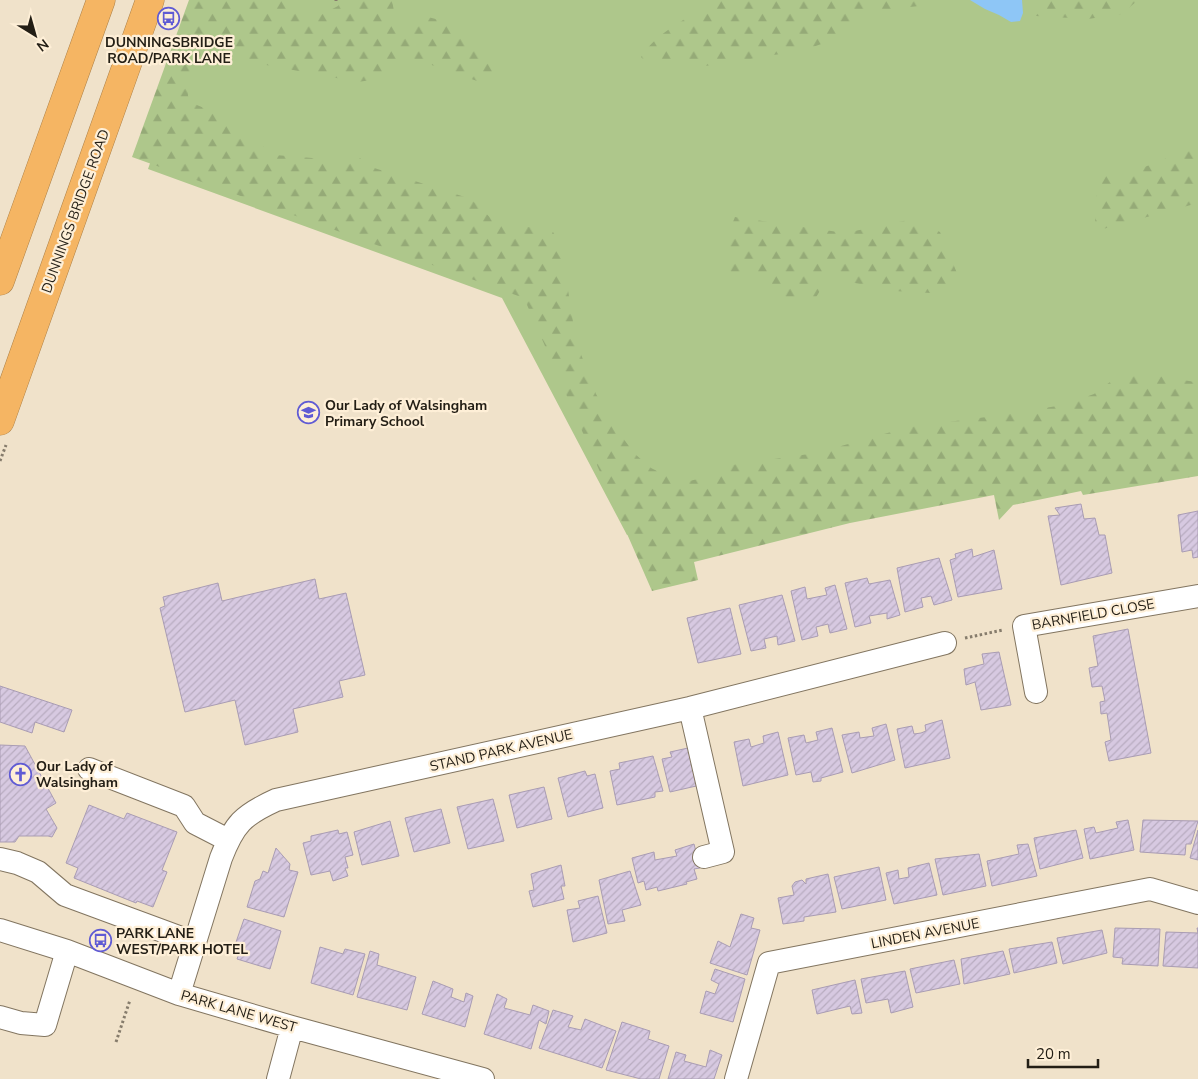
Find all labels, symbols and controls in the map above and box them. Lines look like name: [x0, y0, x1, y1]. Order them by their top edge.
bus stop icon: DUNNINGSBRIDGE ROAD/PARK LANE: [157, 7, 181, 31]
north arrow: [10, 10, 60, 60]
place label: DUNNINGSBRIDGE ROAD/PARK LANE: [105, 33, 233, 68]
text: N: [33, 34, 52, 56]
street label: DUNNINGS BRIDGE ROAD: [37, 127, 114, 296]
place label: Our Lady of Walsingham Primary School: [325, 396, 487, 431]
school or university icon: Our Lady of Walsingham Primary School: [297, 401, 321, 425]
street label: BARNFIELD CLOSE: [1030, 594, 1156, 635]
street label: STAND PARK AVENUE: [428, 725, 574, 776]
place label: Our Lady of Walsingham: [36, 757, 118, 792]
church icon: Our Lady of Walsingham: [8, 762, 32, 786]
street label: LINDEN AVENUE: [869, 914, 981, 953]
place label: PARK LANE WEST/PARK HOTEL: [116, 924, 248, 959]
bus stop icon: PARK LANE WEST/PARK HOTEL: [88, 929, 112, 953]
street label: PARK LANE WEST: [179, 986, 300, 1037]
scale bar: [1028, 1036, 1098, 1068]
text: 20 m: [1036, 1044, 1071, 1064]

